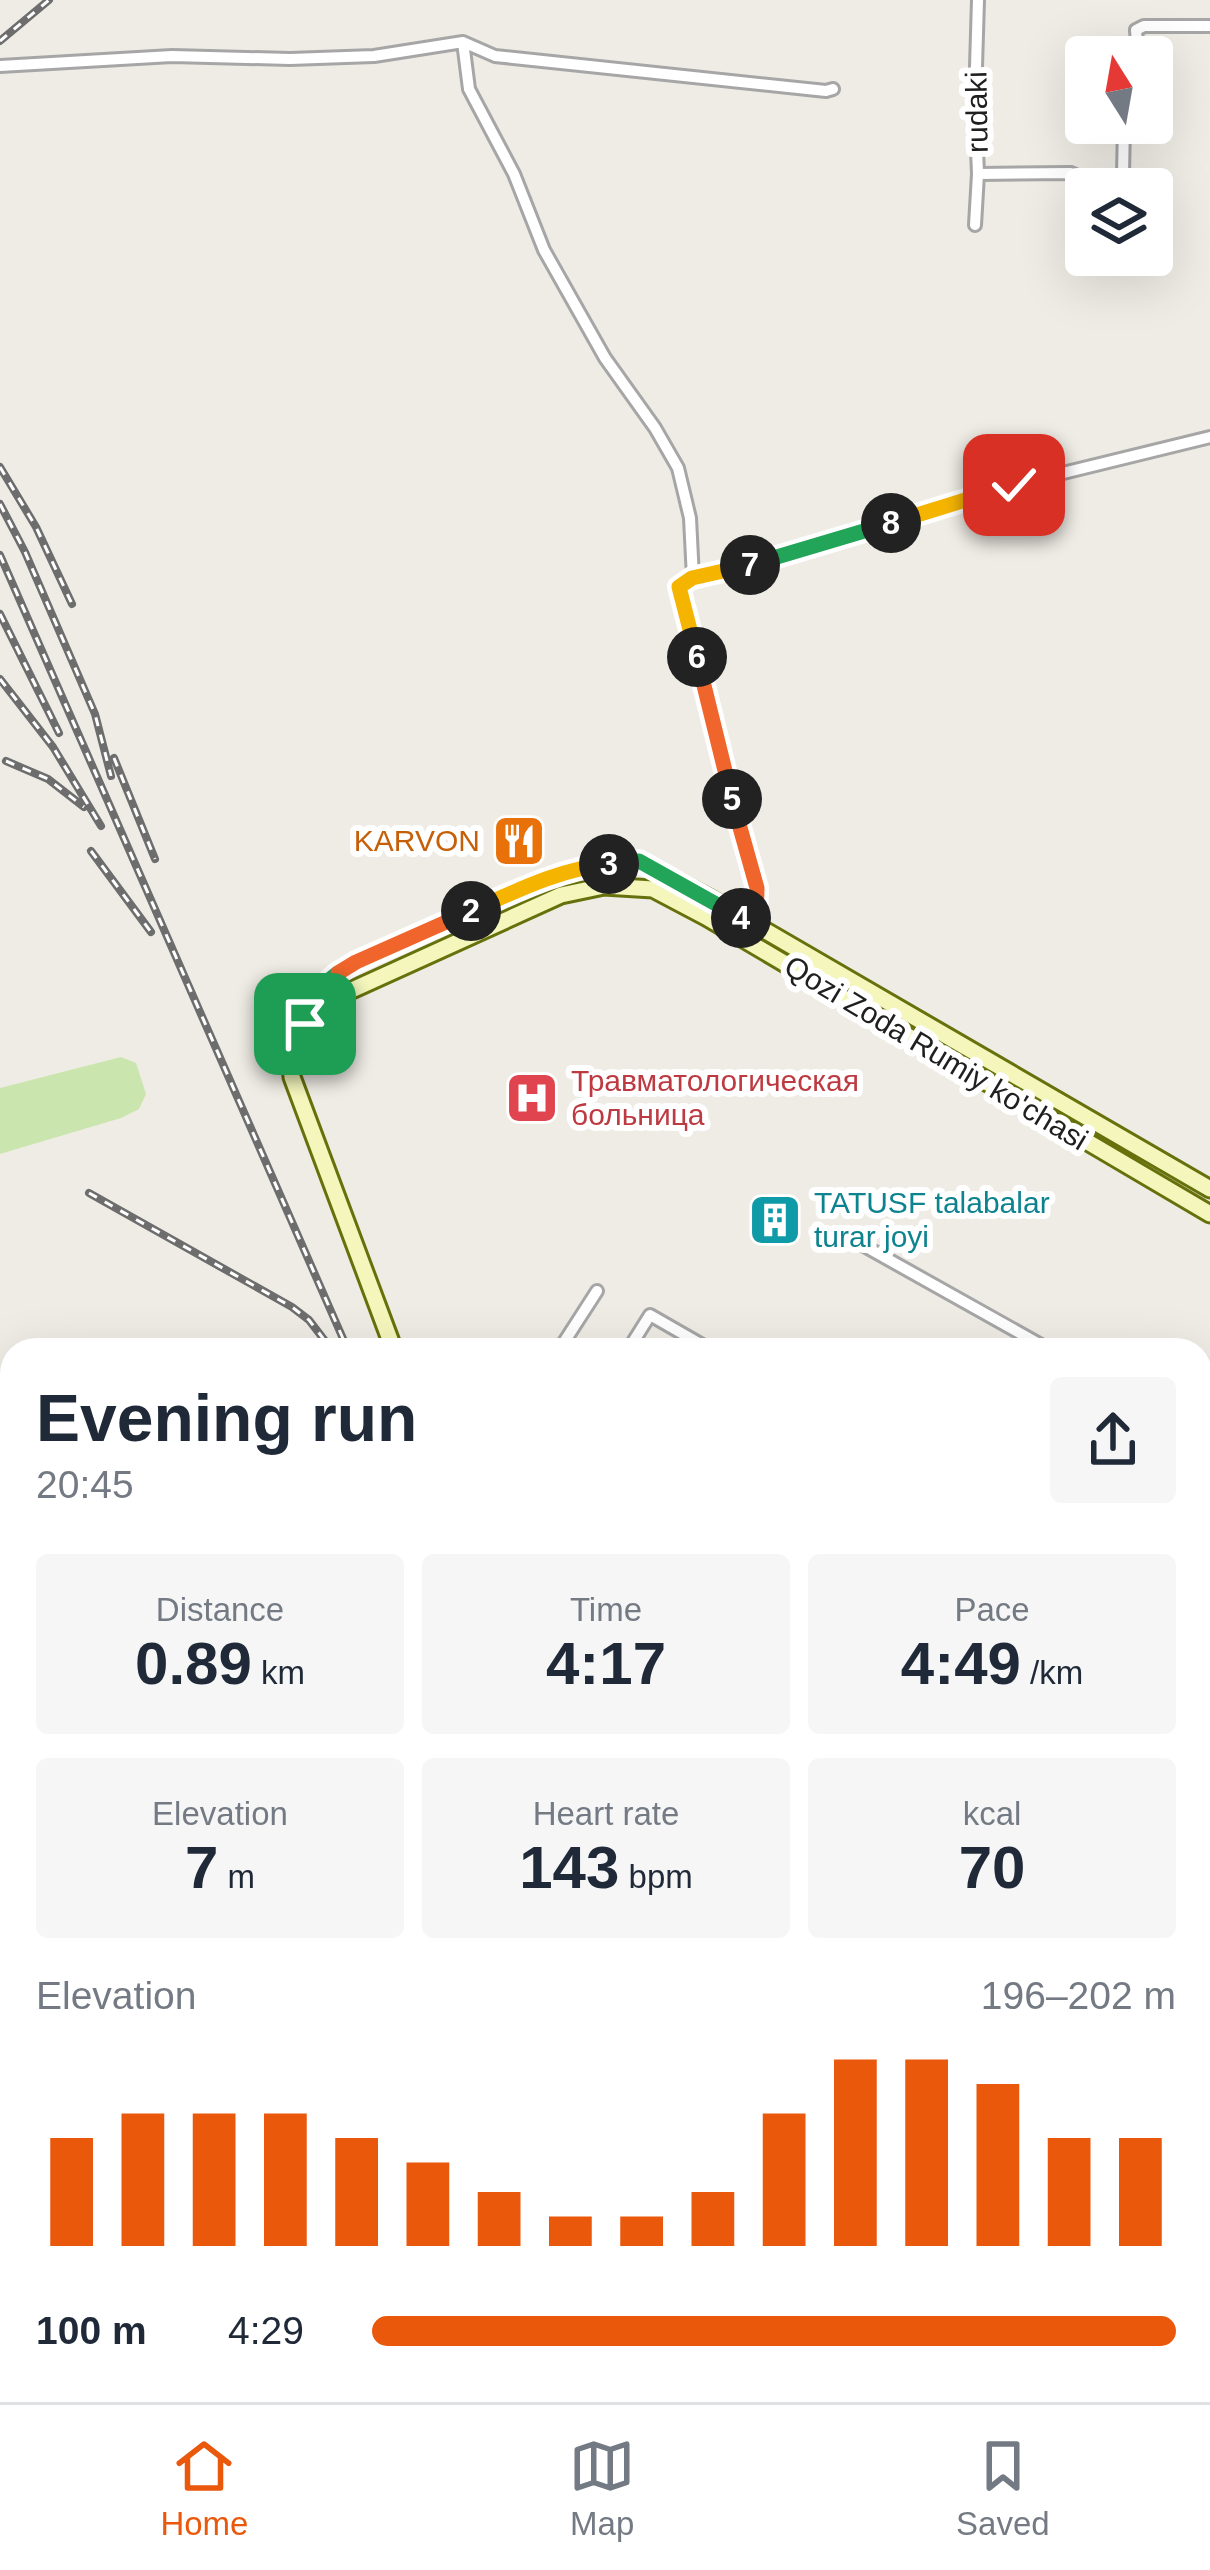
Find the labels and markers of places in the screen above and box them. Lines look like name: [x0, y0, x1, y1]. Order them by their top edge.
pin: [963, 434, 1065, 536]
pin: 8: [861, 493, 921, 553]
pin: 7: [720, 535, 780, 595]
pin: 6: [667, 627, 727, 687]
pin: 5: [702, 769, 762, 829]
restaurant icon: KARVON: [491, 813, 547, 869]
place label: KARVON: [354, 824, 480, 857]
pin: 3: [579, 834, 639, 894]
pin: 2: [441, 881, 501, 941]
pin: 4: [711, 888, 771, 948]
pin: [254, 973, 356, 1075]
place label: Травматологическая больница: [571, 1064, 859, 1131]
hospital icon: Травматологическая больница: [504, 1070, 560, 1126]
place label: TATUSF talabalar turar joyi: [814, 1186, 1050, 1253]
building icon: TATUSF talabalar turar joyi: [747, 1192, 803, 1248]

